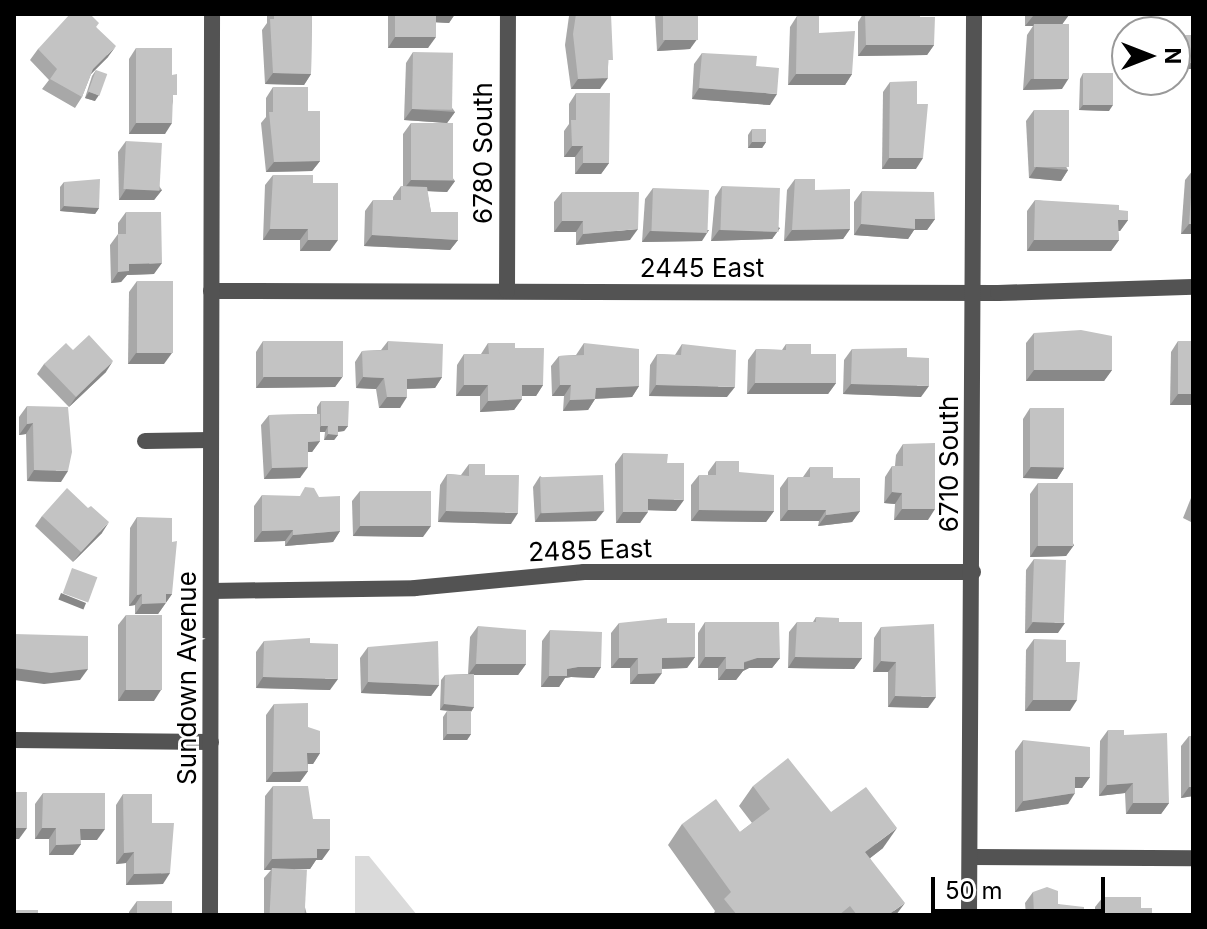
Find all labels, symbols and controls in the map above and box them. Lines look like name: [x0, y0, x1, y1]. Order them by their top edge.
north arrow: [1111, 16, 1191, 96]
text: N: [1160, 48, 1186, 64]
street label: 6780 South: [467, 82, 499, 224]
street label: 2445 East: [640, 252, 764, 284]
street label: 6710 South: [933, 396, 965, 532]
street label: 2485 East: [528, 532, 652, 568]
street label: Sundown Avenue: [171, 571, 203, 785]
scale bar: [935, 861, 1109, 911]
text: 50 m: [945, 876, 1003, 905]

